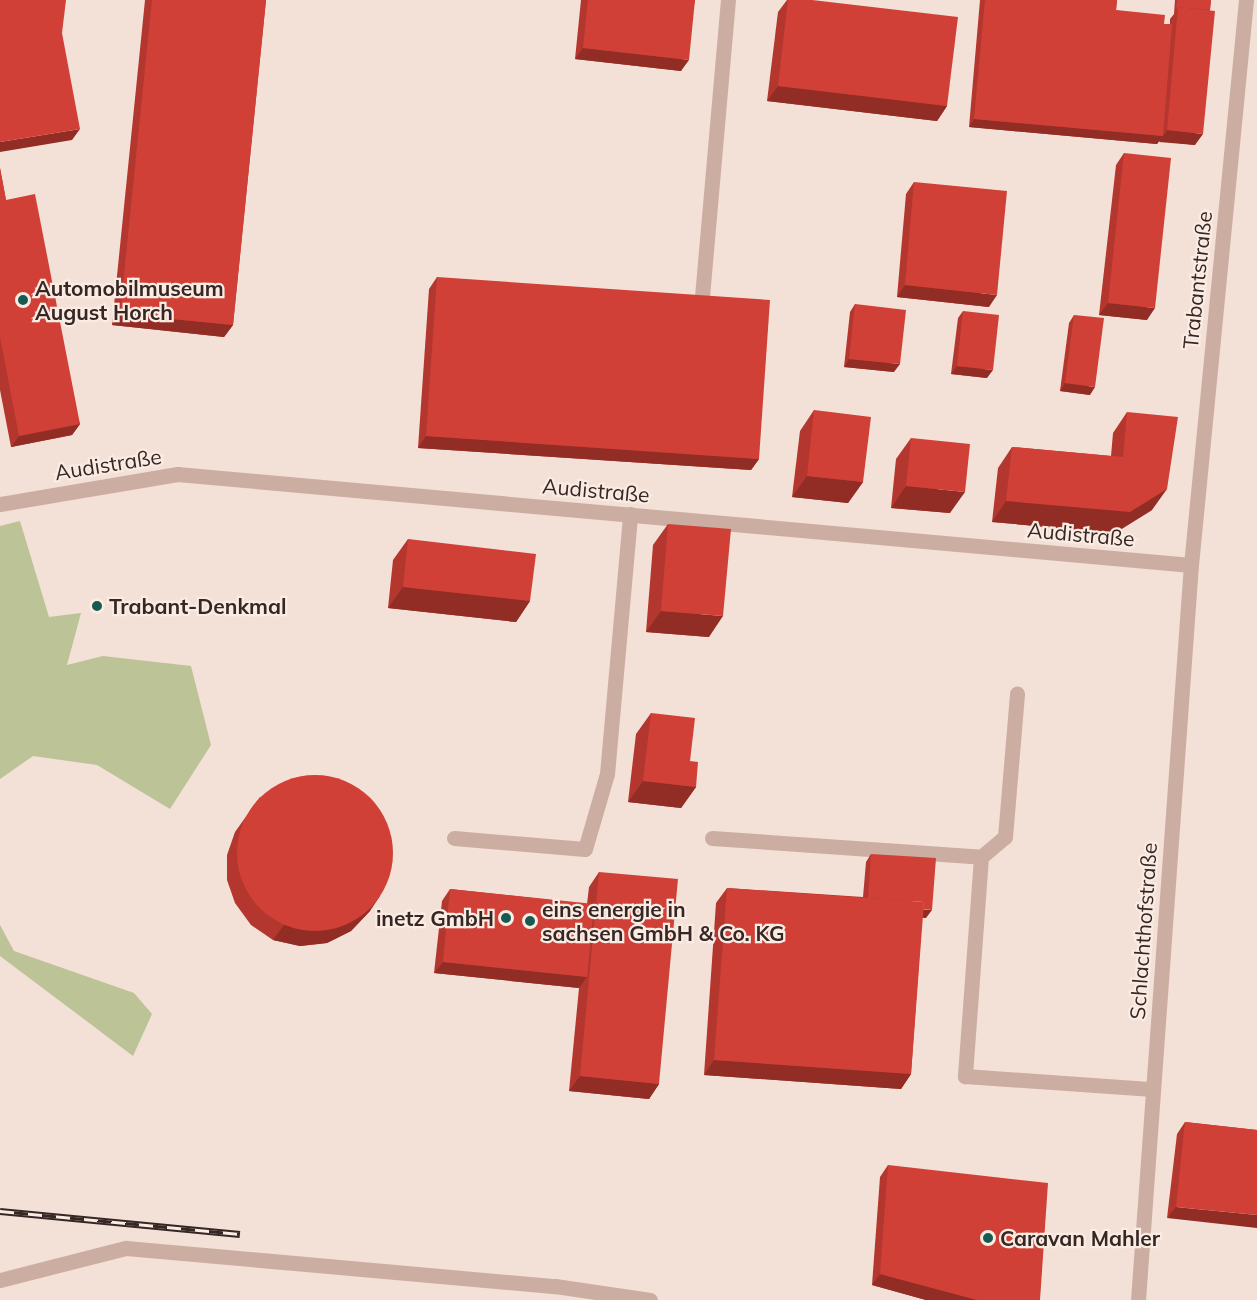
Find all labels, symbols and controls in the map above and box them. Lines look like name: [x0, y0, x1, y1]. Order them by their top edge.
street label: Trabantstraße: [1177, 210, 1217, 350]
place label: Automobilmuseum August Horch: [35, 275, 224, 325]
marker: Automobilmuseum August Horch: [16, 293, 30, 307]
street label: Audistraße: [53, 443, 163, 485]
street label: Audistraße: [541, 473, 651, 507]
street label: Audistraße: [1026, 517, 1136, 551]
place label: Trabant-Denkmal: [109, 593, 286, 619]
marker: Trabant-Denkmal: [90, 599, 104, 613]
street label: Schlachthofstraße: [1124, 842, 1162, 1020]
place label: eins energie in sachsen GmbH & Co. KG: [542, 896, 784, 946]
place label: inetz GmbH: [376, 905, 494, 931]
marker: inetz GmbH: [499, 911, 513, 925]
marker: eins energie in sachsen GmbH & Co. KG: [523, 914, 537, 928]
place label: Caravan Mahler: [1000, 1225, 1160, 1251]
marker: Caravan Mahler: [981, 1231, 995, 1245]

